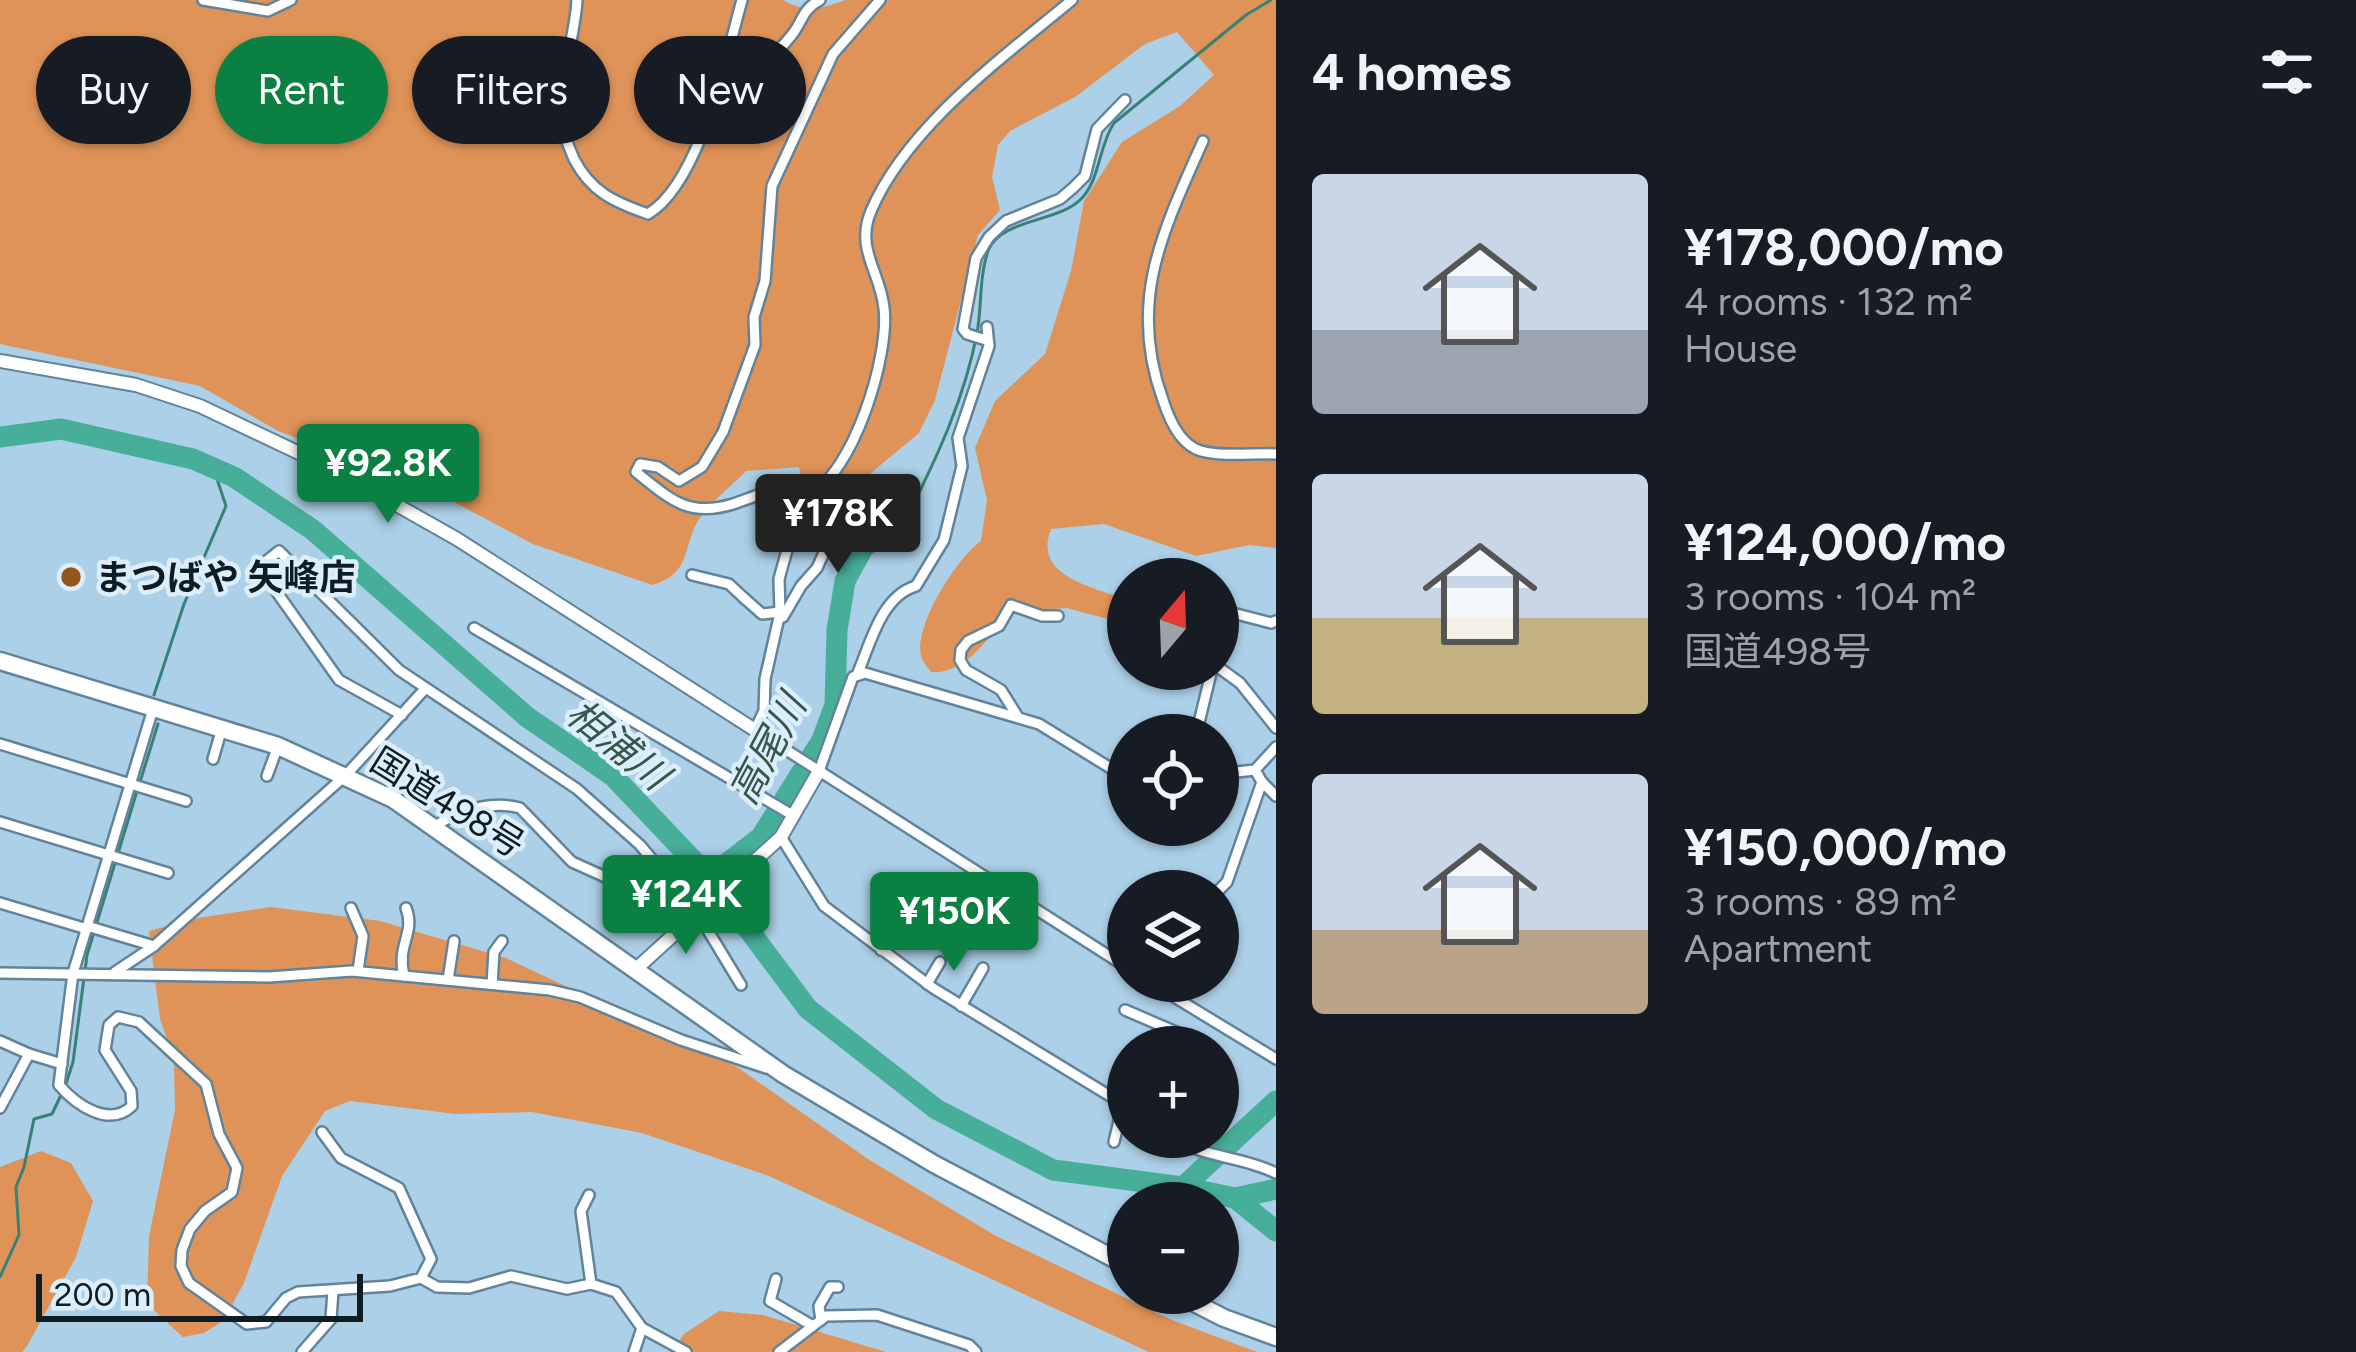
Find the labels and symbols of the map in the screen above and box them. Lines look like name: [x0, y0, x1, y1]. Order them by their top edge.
pin: ¥92.8K: [290, 424, 486, 526]
pin: ¥178K: [754, 474, 922, 576]
place label: まつばや 矢峰店: [95, 556, 356, 599]
north arrow: [1107, 558, 1239, 690]
marker: まつばや 矢峰店: [58, 564, 84, 590]
water label: 高尾川: [719, 683, 818, 812]
water label: 相浦川: [557, 689, 681, 802]
street label: 国道498号: [363, 738, 532, 866]
pin: ¥124K: [602, 855, 770, 957]
pin: ¥150K: [870, 872, 1038, 974]
scale bar: [36, 1268, 363, 1321]

